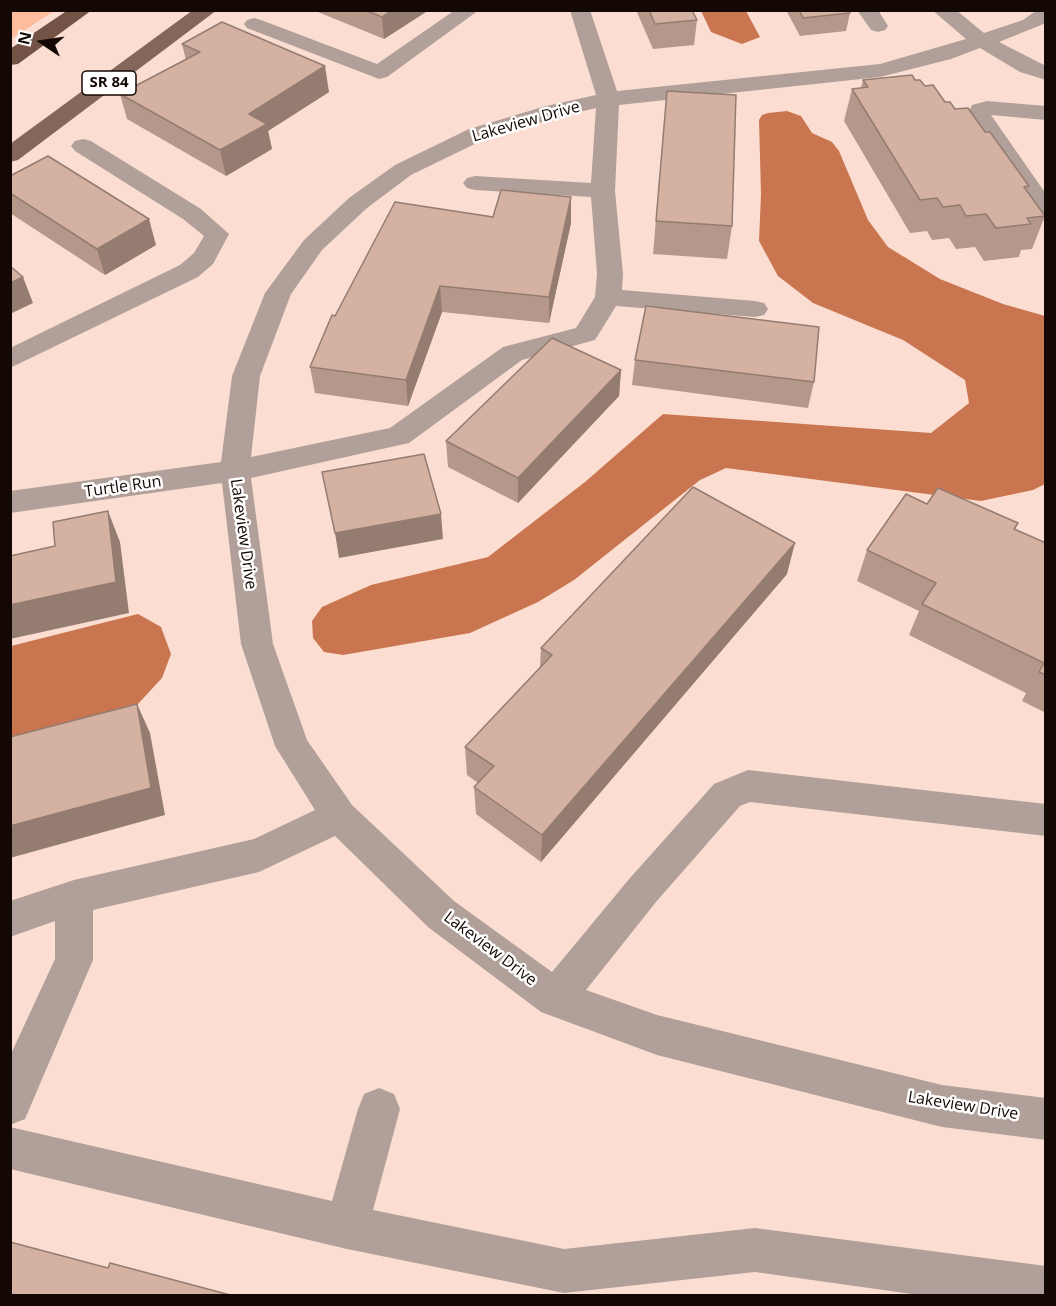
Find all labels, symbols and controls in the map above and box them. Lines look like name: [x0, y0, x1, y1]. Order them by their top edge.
north arrow: [12, 12, 72, 72]
text: N: [12, 29, 37, 47]
road number: SR 84: [82, 71, 136, 95]
street label: Lakeview Drive: [470, 97, 582, 147]
street label: Turtle Run: [83, 472, 163, 502]
street label: Lakeview Drive: [226, 478, 260, 590]
street label: Lakeview Drive: [440, 908, 540, 990]
street label: Lakeview Drive: [907, 1088, 1019, 1124]

